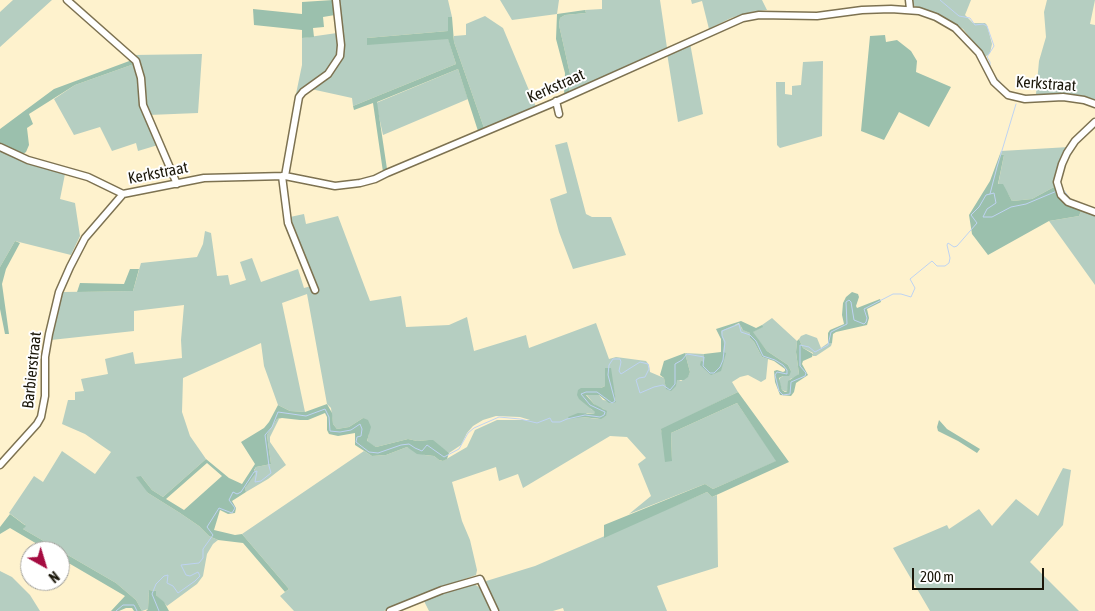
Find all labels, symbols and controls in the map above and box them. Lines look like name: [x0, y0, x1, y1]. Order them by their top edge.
street label: Kerkstraat: [524, 65, 588, 107]
street label: Kerkstraat: [1015, 72, 1077, 96]
street label: Kerkstraat: [126, 158, 190, 188]
street label: Barbierstraat: [18, 331, 46, 409]
north arrow: [20, 541, 70, 591]
scale bar: [915, 558, 1048, 590]
text: N: [46, 568, 62, 586]
text: 200 m: [920, 568, 954, 585]

